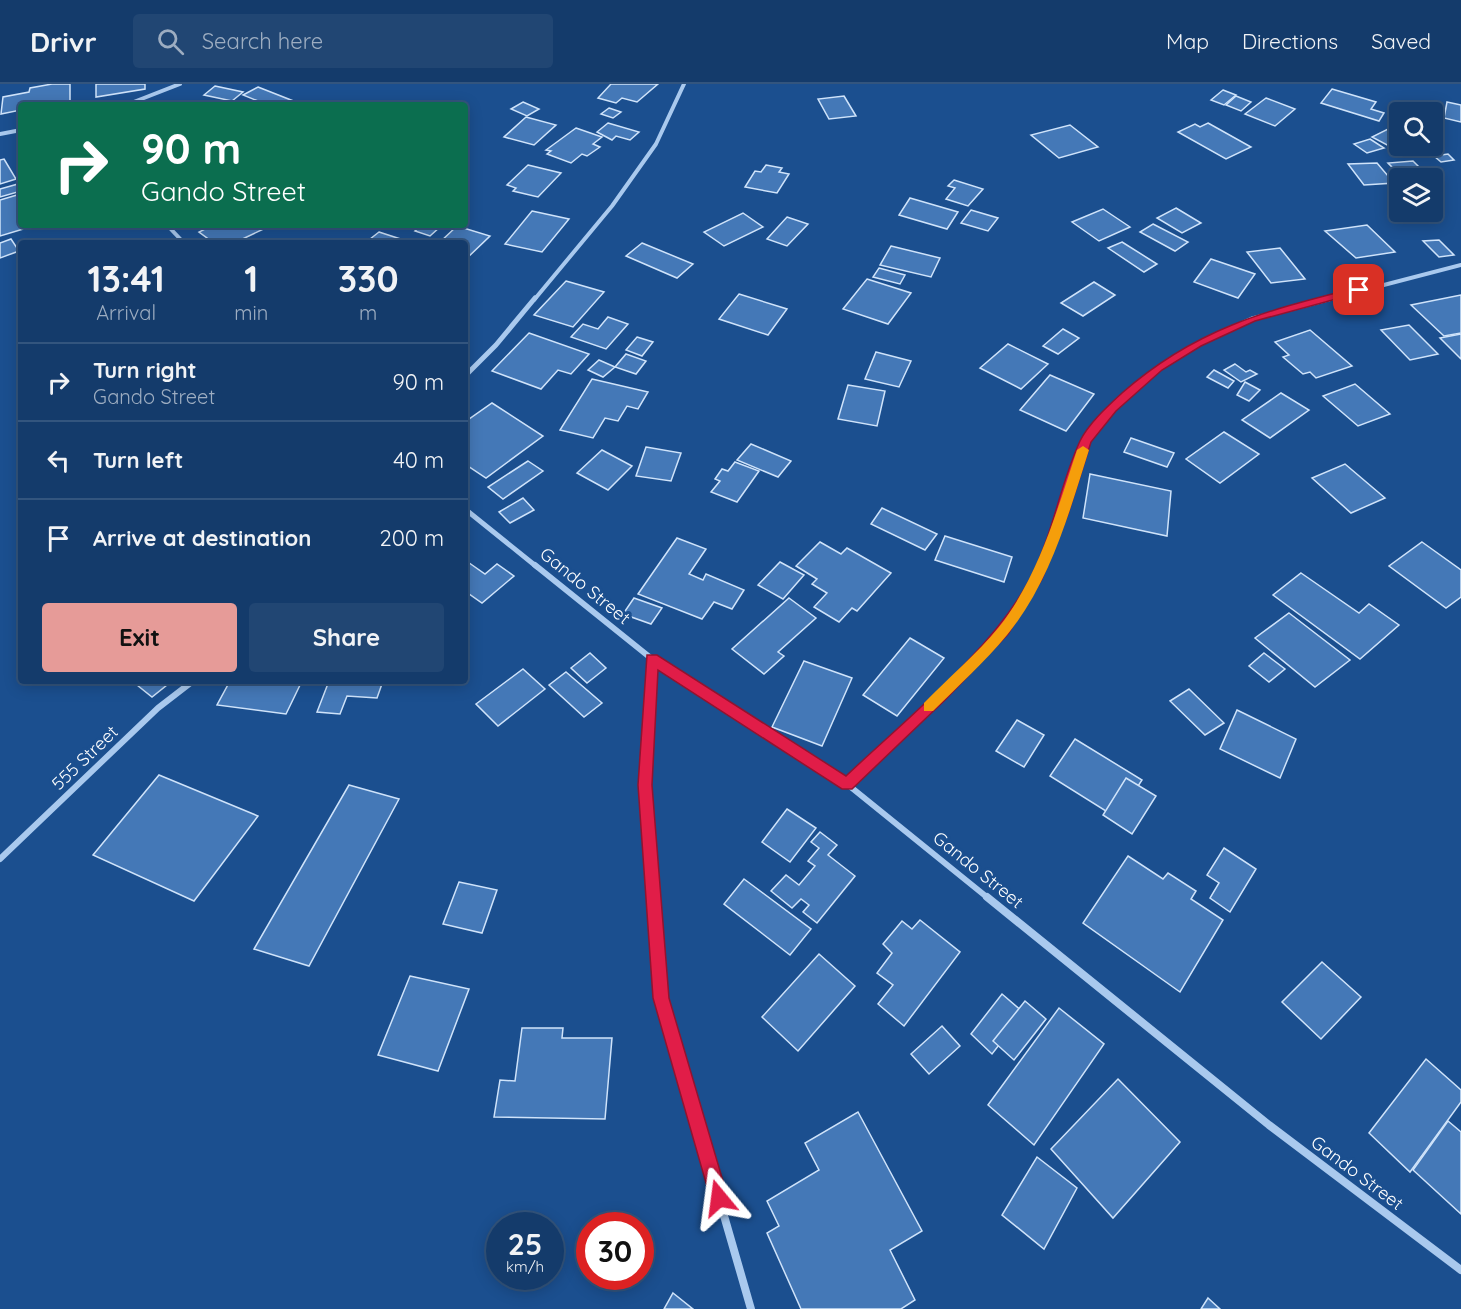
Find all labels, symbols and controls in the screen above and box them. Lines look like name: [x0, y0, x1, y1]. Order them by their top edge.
search box: [133, 14, 553, 68]
text: Drivr: [30, 24, 97, 59]
icon: search: [154, 25, 187, 58]
text: Search here: [202, 27, 323, 55]
text: Map: [1166, 28, 1209, 54]
text: Directions: [1242, 28, 1338, 54]
text: Saved: [1371, 28, 1431, 54]
map controls: [1389, 102, 1443, 222]
button: search: [1389, 102, 1443, 156]
text: 90 m: [141, 122, 241, 175]
icon: right: [42, 126, 120, 204]
button: layers: [1389, 168, 1443, 222]
text: Gando Street: [141, 174, 306, 208]
text: 13:41: [87, 256, 165, 301]
text: 1: [244, 256, 258, 301]
text: 330: [338, 256, 399, 301]
pin: [1333, 264, 1384, 315]
icon: arrive: [1342, 273, 1375, 306]
text: Arrival: [96, 300, 156, 325]
text: min: [234, 300, 268, 325]
text: m: [359, 300, 377, 325]
text: Turn right: [93, 356, 197, 384]
icon: right: [42, 366, 75, 399]
text: 90 m: [393, 368, 444, 396]
text: Gando Street: [93, 384, 215, 409]
icon: left: [42, 444, 75, 477]
text: Turn left: [93, 446, 183, 474]
text: 40 m: [393, 446, 444, 474]
icon: arrive: [42, 522, 75, 555]
text: Arrive at destination: [93, 524, 311, 552]
text: 200 m: [380, 524, 444, 552]
street label: Gando Street: [535, 542, 635, 629]
button: Exit: [42, 603, 237, 672]
button: Share: [249, 603, 444, 672]
street label: 555 Street: [47, 720, 123, 795]
street label: Gando Street: [928, 826, 1028, 913]
street label: Gando Street: [1306, 1130, 1408, 1215]
position arrow: [687, 1166, 751, 1230]
speed limit sign: 30: [576, 1212, 654, 1290]
text: 25: [508, 1225, 542, 1263]
text: km/h: [506, 1257, 544, 1276]

